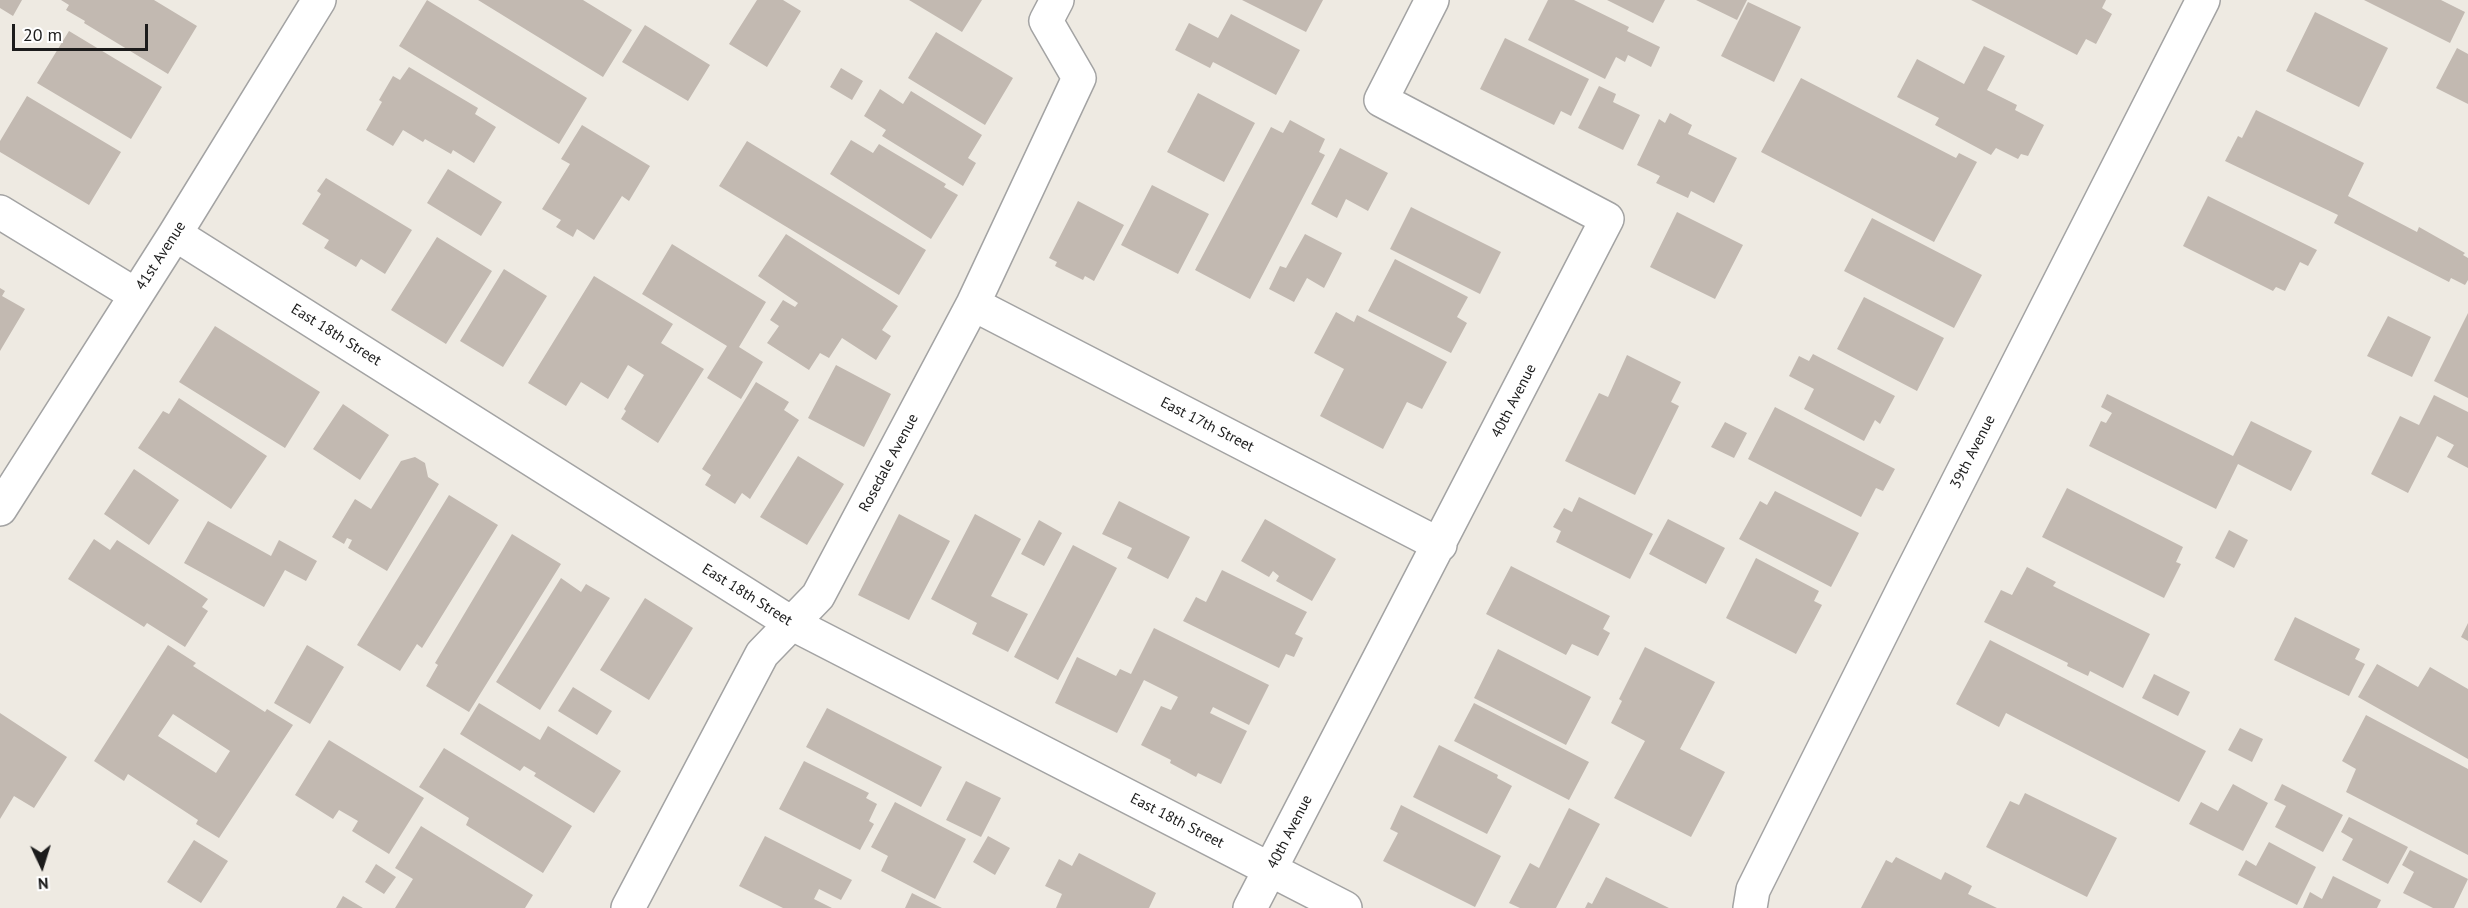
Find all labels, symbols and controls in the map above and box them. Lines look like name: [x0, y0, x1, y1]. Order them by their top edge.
scale bar: [15, 12, 152, 50]
text: 20 m: [23, 23, 62, 46]
street label: 41st Avenue: [132, 218, 190, 294]
street label: East 18th Street: [288, 300, 384, 370]
street label: 40th Avenue: [1488, 361, 1540, 441]
street label: East 17th Street: [1157, 394, 1257, 456]
street label: Rosedale Avenue: [856, 411, 922, 515]
street label: 39th Avenue: [1947, 412, 1999, 492]
street label: East 18th Street: [699, 560, 795, 630]
street label: East 18th Street: [1127, 790, 1227, 852]
street label: 40th Avenue: [1264, 792, 1316, 872]
north arrow: [12, 836, 72, 896]
text: N: [37, 874, 49, 894]

